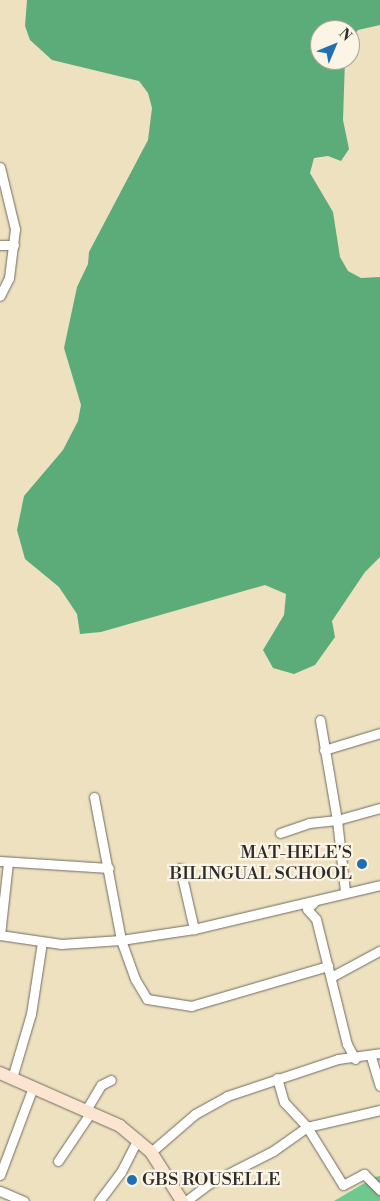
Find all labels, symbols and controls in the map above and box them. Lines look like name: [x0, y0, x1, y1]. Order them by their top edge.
north arrow: [310, 20, 360, 70]
text: N: [335, 25, 355, 45]
place label: MAT-HELE'S BILINGUAL SCHOOL: [169, 843, 352, 886]
marker: MAT-HELE'S BILINGUAL SCHOOL: [356, 858, 368, 870]
place label: GBS ROUSELLE: [142, 1169, 280, 1191]
marker: GBS ROUSELLE: [126, 1174, 138, 1186]

